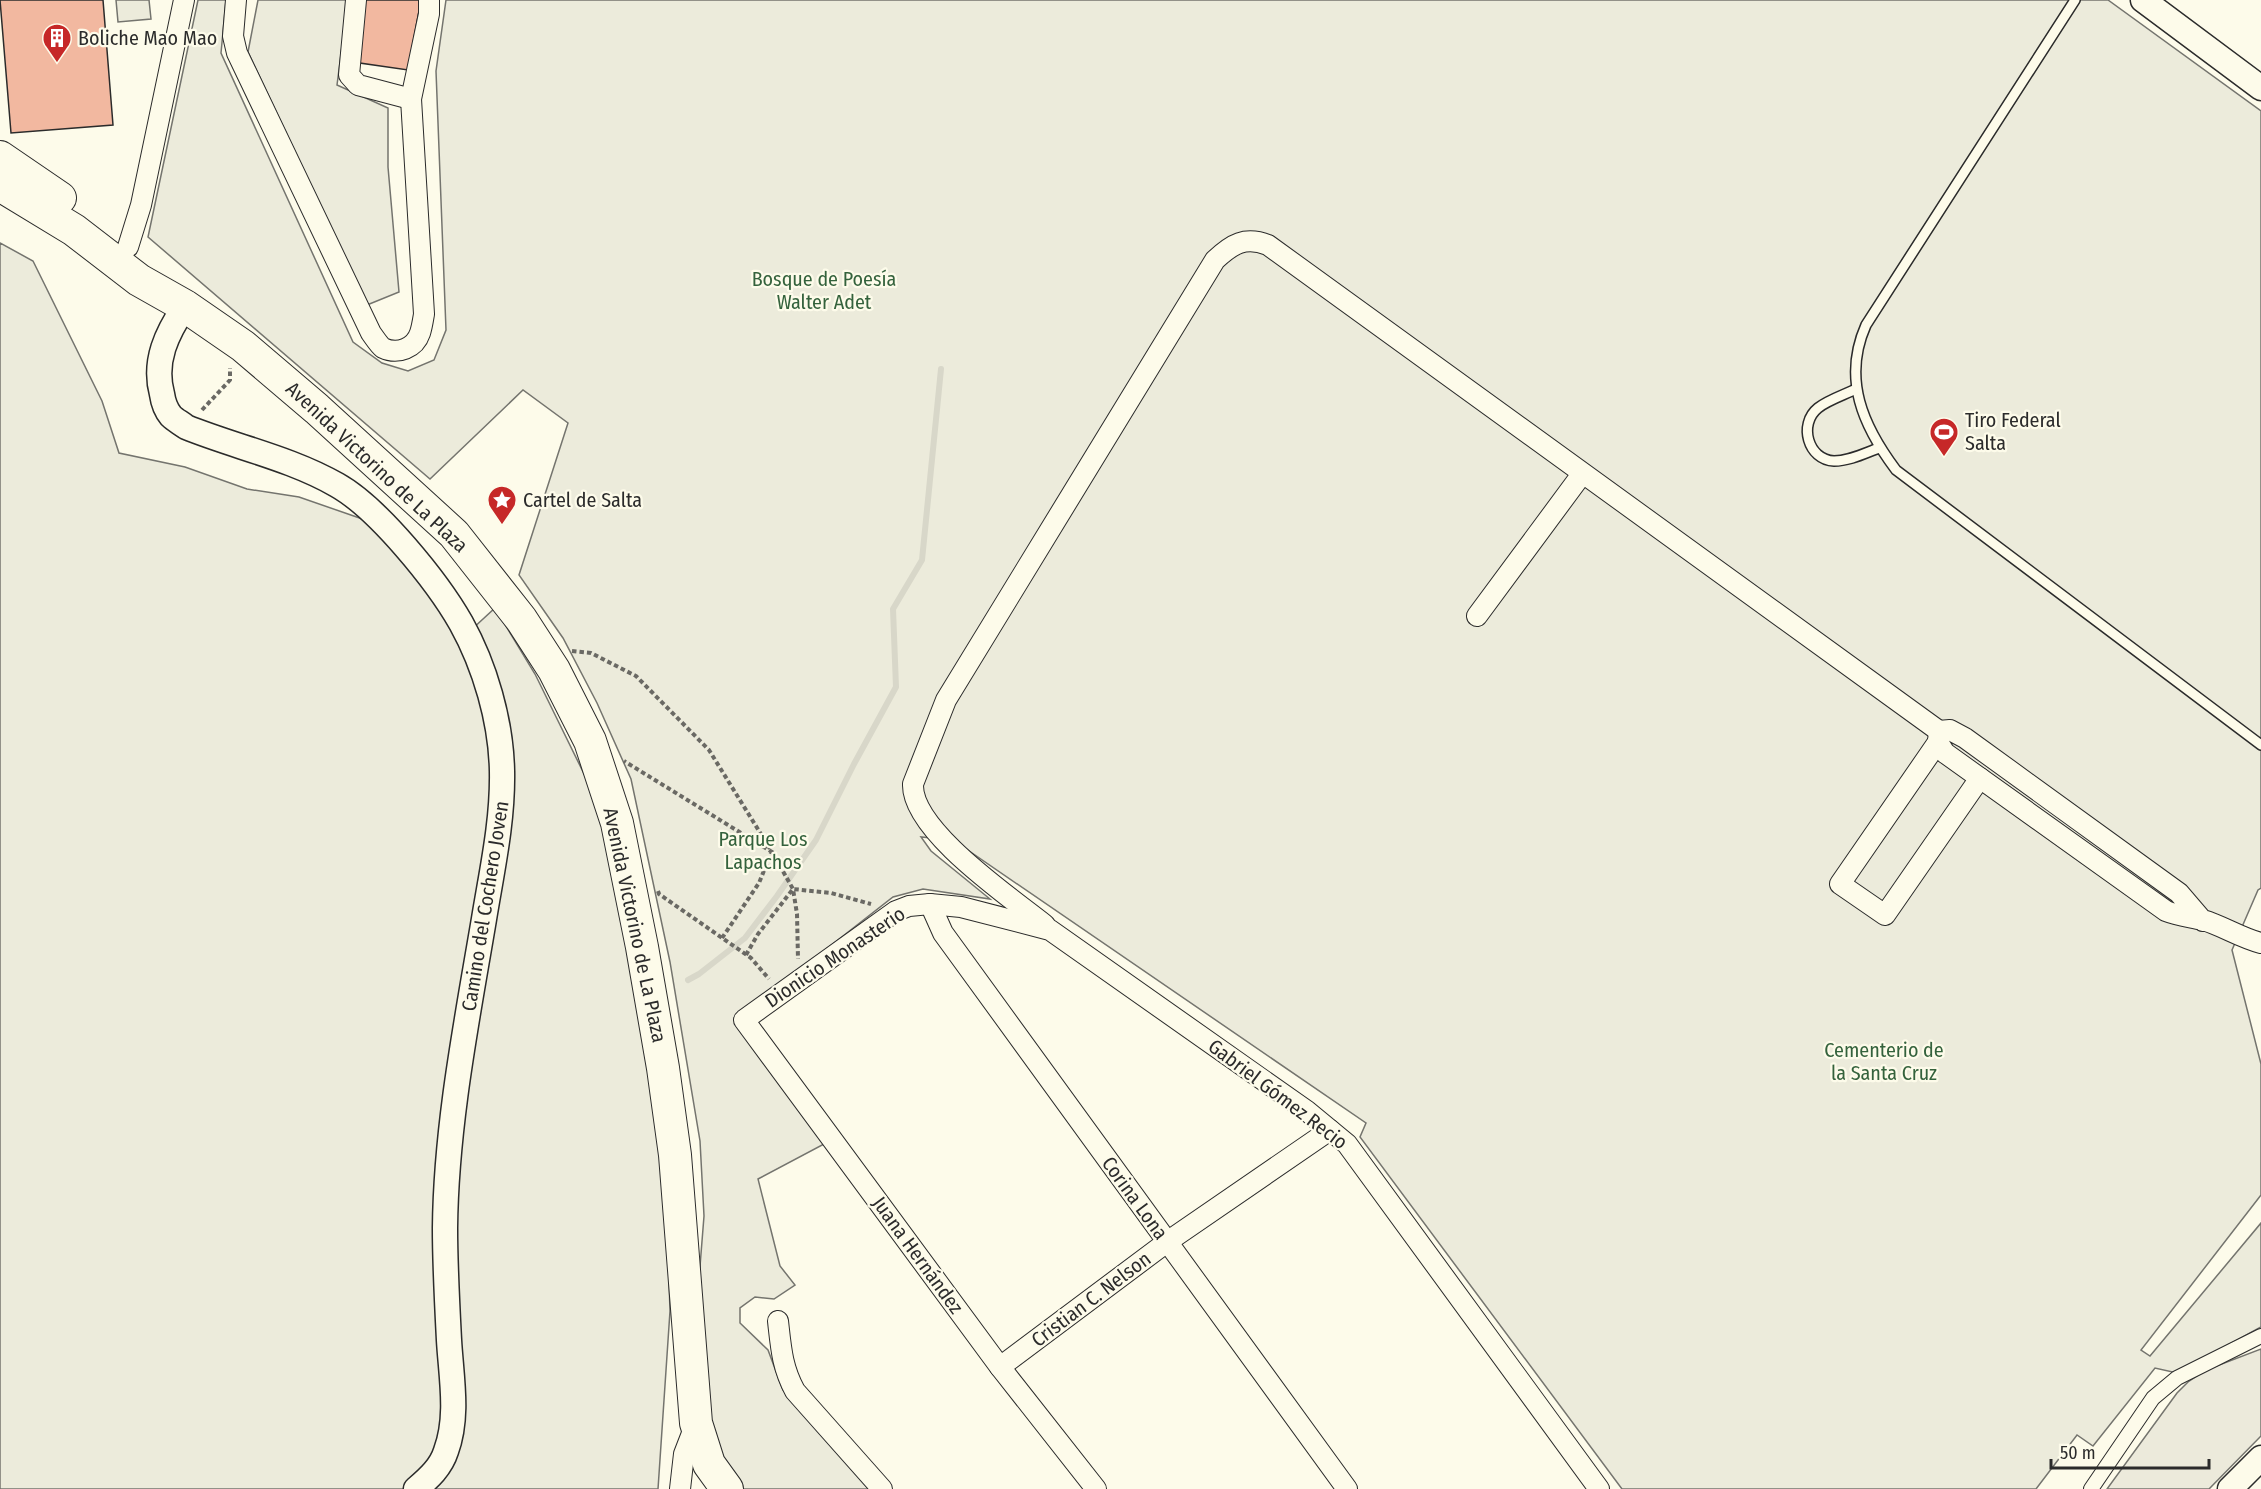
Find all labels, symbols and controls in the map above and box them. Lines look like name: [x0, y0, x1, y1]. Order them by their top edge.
building icon: Boliche Mao Mao: [41, 22, 73, 64]
place label: Boliche Mao Mao: [78, 26, 217, 50]
park label: Bosque de Poesía Walter Adet: [752, 267, 896, 314]
street label: Avenida Victorino de La Plaza: [281, 377, 473, 557]
place label: Tiro Federal Salta: [1965, 408, 2061, 455]
sports icon: Tiro Federal Salta: [1928, 416, 1960, 458]
place icon: Cartel de Salta: [486, 484, 518, 526]
place label: Cartel de Salta: [523, 488, 642, 512]
street label: Camino del Cochero Joven: [457, 799, 513, 1013]
street label: Avenida Victorino de La Plaza: [598, 805, 672, 1045]
park label: Parque Los Lapachos: [719, 827, 807, 874]
street label: Dionicio Monasterio: [760, 901, 910, 1013]
street label: Gabriel Gómez Recio: [1204, 1034, 1352, 1154]
park label: Cementerio de la Santa Cruz: [1824, 1038, 1944, 1085]
street label: Corina Lona: [1097, 1152, 1173, 1244]
street label: Juana Hernández: [867, 1192, 969, 1318]
street label: Cristian C. Nelson: [1027, 1246, 1155, 1352]
scale bar: [2051, 1432, 2208, 1470]
text: 50 m: [2060, 1442, 2096, 1464]

